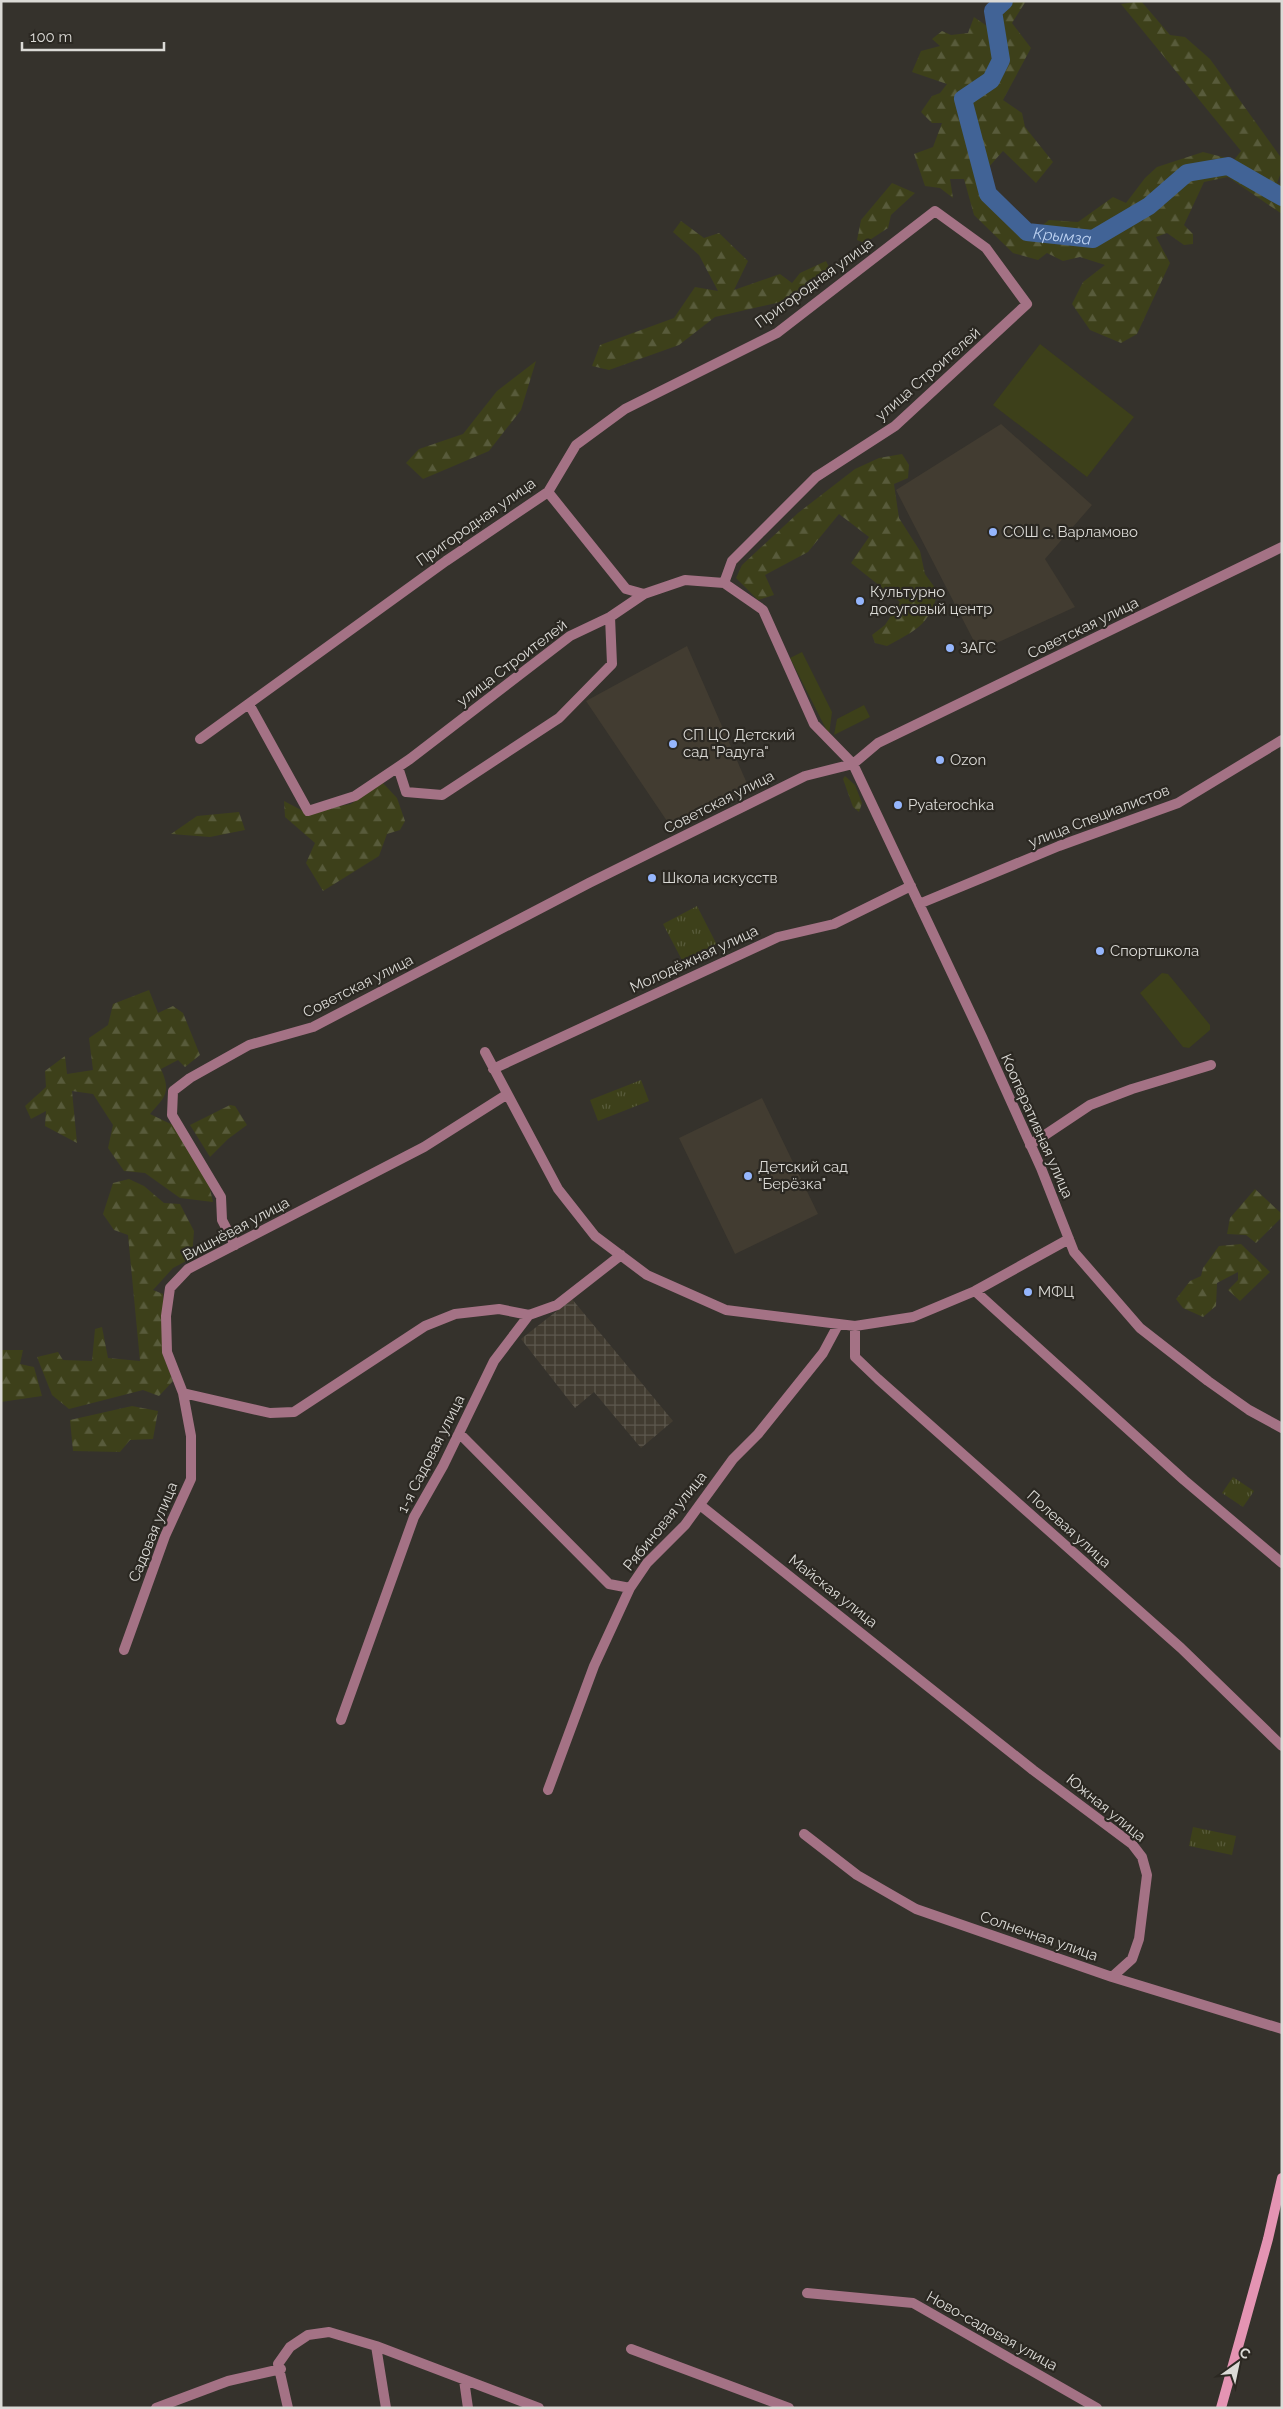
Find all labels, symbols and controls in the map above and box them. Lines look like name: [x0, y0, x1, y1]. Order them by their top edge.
scale bar: [22, 20, 165, 52]
text: 100 m: [30, 28, 72, 46]
water label: Крымза: [1032, 223, 1093, 248]
street label: Пригородная улица: [752, 234, 876, 332]
street label: улица Строителей: [872, 324, 984, 424]
street label: Пригородная улица: [413, 474, 539, 570]
place label: СОШ с. Варламово: [1003, 523, 1138, 541]
marker: СОШ с. Варламово: [987, 526, 999, 538]
place label: Культурно досуговый центр: [870, 583, 992, 618]
street label: Советская улица: [1025, 593, 1141, 663]
marker: Культурно досуговый центр: [854, 595, 866, 607]
street label: улица Строителей: [453, 616, 571, 710]
place label: ЗАГС: [960, 639, 996, 657]
marker: ЗАГС: [944, 642, 956, 654]
place label: СП ЦО Детский сад "Радуга": [683, 726, 795, 761]
marker: СП ЦО Детский сад "Радуга": [667, 738, 679, 750]
place label: Ozon: [950, 751, 986, 769]
marker: Ozon: [934, 754, 946, 766]
street label: Советская улица: [661, 767, 777, 837]
street label: улица Специалистов: [1026, 781, 1172, 851]
place label: Pyaterochka: [908, 796, 994, 814]
marker: Pyaterochka: [892, 799, 904, 811]
place label: Школа искусств: [662, 869, 777, 887]
marker: Школа искусств: [646, 872, 658, 884]
street label: Молодёжная улица: [627, 921, 761, 997]
place label: Спортшкола: [1110, 942, 1199, 960]
marker: Спортшкола: [1094, 945, 1106, 957]
street label: Советская улица: [300, 951, 416, 1021]
street label: Кооперативная улица: [997, 1051, 1077, 1201]
place label: Детский сад "Берёзка": [758, 1158, 848, 1193]
marker: Детский сад "Берёзка": [742, 1170, 754, 1182]
street label: Вишнёвая улица: [180, 1193, 292, 1265]
place label: МФЦ: [1038, 1283, 1074, 1301]
marker: МФЦ: [1022, 1286, 1034, 1298]
street label: 1-я Садовая улица: [393, 1392, 469, 1516]
street label: Рябиновая улица: [619, 1468, 711, 1574]
street label: Садовая улица: [125, 1480, 181, 1584]
street label: Полевая улица: [1023, 1487, 1115, 1571]
street label: Майская улица: [785, 1551, 881, 1631]
street label: Южная улица: [1063, 1770, 1149, 1846]
street label: Солнечная улица: [978, 1907, 1100, 1965]
street label: Ново-садовая улица: [923, 2287, 1061, 2375]
north arrow: [1213, 2339, 1263, 2389]
text: С: [1237, 2344, 1254, 2363]

